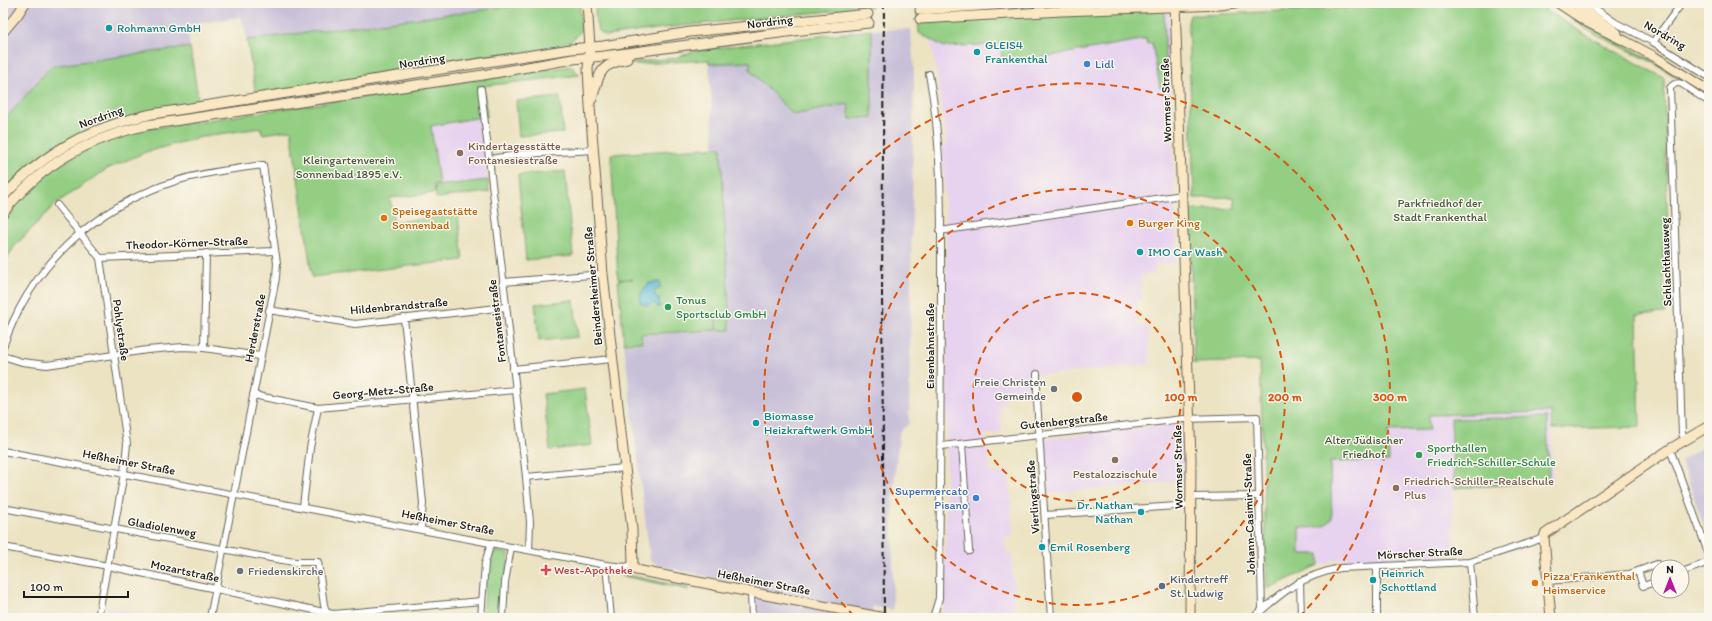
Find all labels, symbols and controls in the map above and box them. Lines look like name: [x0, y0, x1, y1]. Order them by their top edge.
street label: Nordring: [746, 12, 795, 32]
street label: Nordring: [1642, 17, 1689, 53]
place label: Rohmann GmbH: [117, 21, 201, 35]
marker: Rohmann GmbH: [104, 23, 114, 33]
place label: GLEIS4 Frankenthal: [985, 38, 1048, 66]
marker: GLEIS4 Frankenthal: [972, 47, 982, 57]
street label: Nordring: [398, 50, 447, 72]
place label: Lidl: [1095, 57, 1115, 71]
street label: Wormser Straße: [1158, 57, 1174, 142]
marker: Lidl: [1082, 59, 1092, 69]
street label: Nordring: [77, 102, 126, 131]
place label: Kindertagesstätte Fontanesiestraße: [468, 139, 561, 167]
marker: Kindertagesstätte Fontanesiestraße: [455, 148, 465, 158]
park label: Kleingartenverein Sonnenbad 1895 e.V.: [296, 153, 402, 181]
park label: Parkfriedhof der Stadt Frankenthal: [1393, 196, 1487, 224]
place label: Speisegaststätte Sonnenbad: [392, 204, 478, 232]
marker: Speisegaststätte Sonnenbad: [379, 213, 389, 223]
place label: Burger King: [1138, 216, 1201, 230]
street label: Schlachthausweg: [1657, 217, 1675, 307]
marker: Burger King: [1125, 218, 1135, 228]
street label: Beindersheimer Straße: [581, 226, 605, 346]
street label: Theodor-Körner-Straße: [126, 234, 248, 252]
place label: IMO Car Wash: [1148, 245, 1223, 259]
marker: IMO Car Wash: [1135, 247, 1145, 257]
street label: Fontanesistraße: [485, 278, 509, 363]
street label: Herderstraße: [241, 292, 269, 363]
place label: Tonus Sportsclub GmbH: [676, 293, 766, 321]
street label: Hildenbrandstraße: [350, 295, 449, 317]
street label: Pohlystraße: [110, 298, 132, 362]
marker: Tonus Sportsclub GmbH: [663, 302, 673, 312]
street label: Eisenbahnstraße: [923, 303, 937, 389]
place label: Freie Christen Gemeinde: [974, 375, 1046, 403]
street label: Georg-Metz-Straße: [332, 380, 434, 402]
marker: Freie Christen Gemeinde: [1049, 384, 1059, 394]
centre of rings: [1070, 390, 1084, 404]
text: 100 m: [1164, 390, 1198, 404]
text: 200 m: [1268, 390, 1303, 404]
text: 300 m: [1373, 390, 1408, 404]
place label: Biomasse Heizkraftwerk GmbH: [764, 409, 873, 437]
street label: Gutenbergstraße: [1019, 409, 1109, 433]
marker: Biomasse Heizkraftwerk GmbH: [751, 418, 761, 428]
street label: Wormser Straße: [1170, 424, 1186, 509]
park label: Alter Jüdischer Friedhof: [1325, 433, 1404, 461]
place label: Sporthallen Friedrich-Schiller-Schule: [1427, 441, 1556, 469]
street label: Heßheimer Straße: [81, 446, 177, 478]
marker: Sporthallen Friedrich-Schiller-Schule: [1414, 450, 1424, 460]
street label: Johann-Casimir-Straße: [1240, 453, 1258, 575]
marker: Pestalozzischule: [1110, 455, 1120, 465]
street label: Vierlingstraße: [1023, 459, 1043, 534]
place label: Pestalozzischule: [1073, 467, 1157, 481]
place label: Friedrich-Schiller-Realschule Plus: [1404, 474, 1554, 502]
marker: Friedrich-Schiller-Realschule Plus: [1391, 483, 1401, 493]
place label: Supermercato Pisano: [895, 484, 968, 512]
marker: Supermercato Pisano: [971, 493, 981, 503]
place label: Dr. Nathan Nathan: [1077, 498, 1133, 526]
street label: Heßheimer Straße: [400, 506, 496, 538]
marker: Dr. Nathan Nathan: [1136, 507, 1146, 517]
street label: Gladiolenweg: [127, 514, 198, 540]
place label: Emil Rosenberg: [1050, 540, 1131, 554]
marker: Emil Rosenberg: [1037, 542, 1047, 552]
street label: Mörscher Straße: [1377, 544, 1463, 562]
street label: Mozartstraße: [149, 557, 221, 585]
north arrow: [1650, 559, 1690, 599]
place label: West-Apotheke: [554, 563, 633, 577]
text: N: [1666, 563, 1674, 576]
place label: Friedenskirche: [248, 564, 324, 578]
marker: West-Apotheke: [541, 565, 551, 575]
marker: Friedenskirche: [235, 566, 245, 576]
street label: Heßheimer Straße: [716, 566, 812, 598]
place label: Heinrich Schottland: [1381, 566, 1437, 594]
place label: Pizza Frankenthal Heimservice: [1543, 569, 1636, 597]
place label: Kindertreff St. Ludwig: [1170, 572, 1228, 600]
scale bar: [24, 573, 128, 599]
marker: Heinrich Schottland: [1368, 575, 1378, 585]
marker: Pizza Frankenthal Heimservice: [1530, 578, 1540, 588]
text: 100 m: [30, 580, 63, 594]
marker: Kindertreff St. Ludwig: [1157, 581, 1167, 591]

